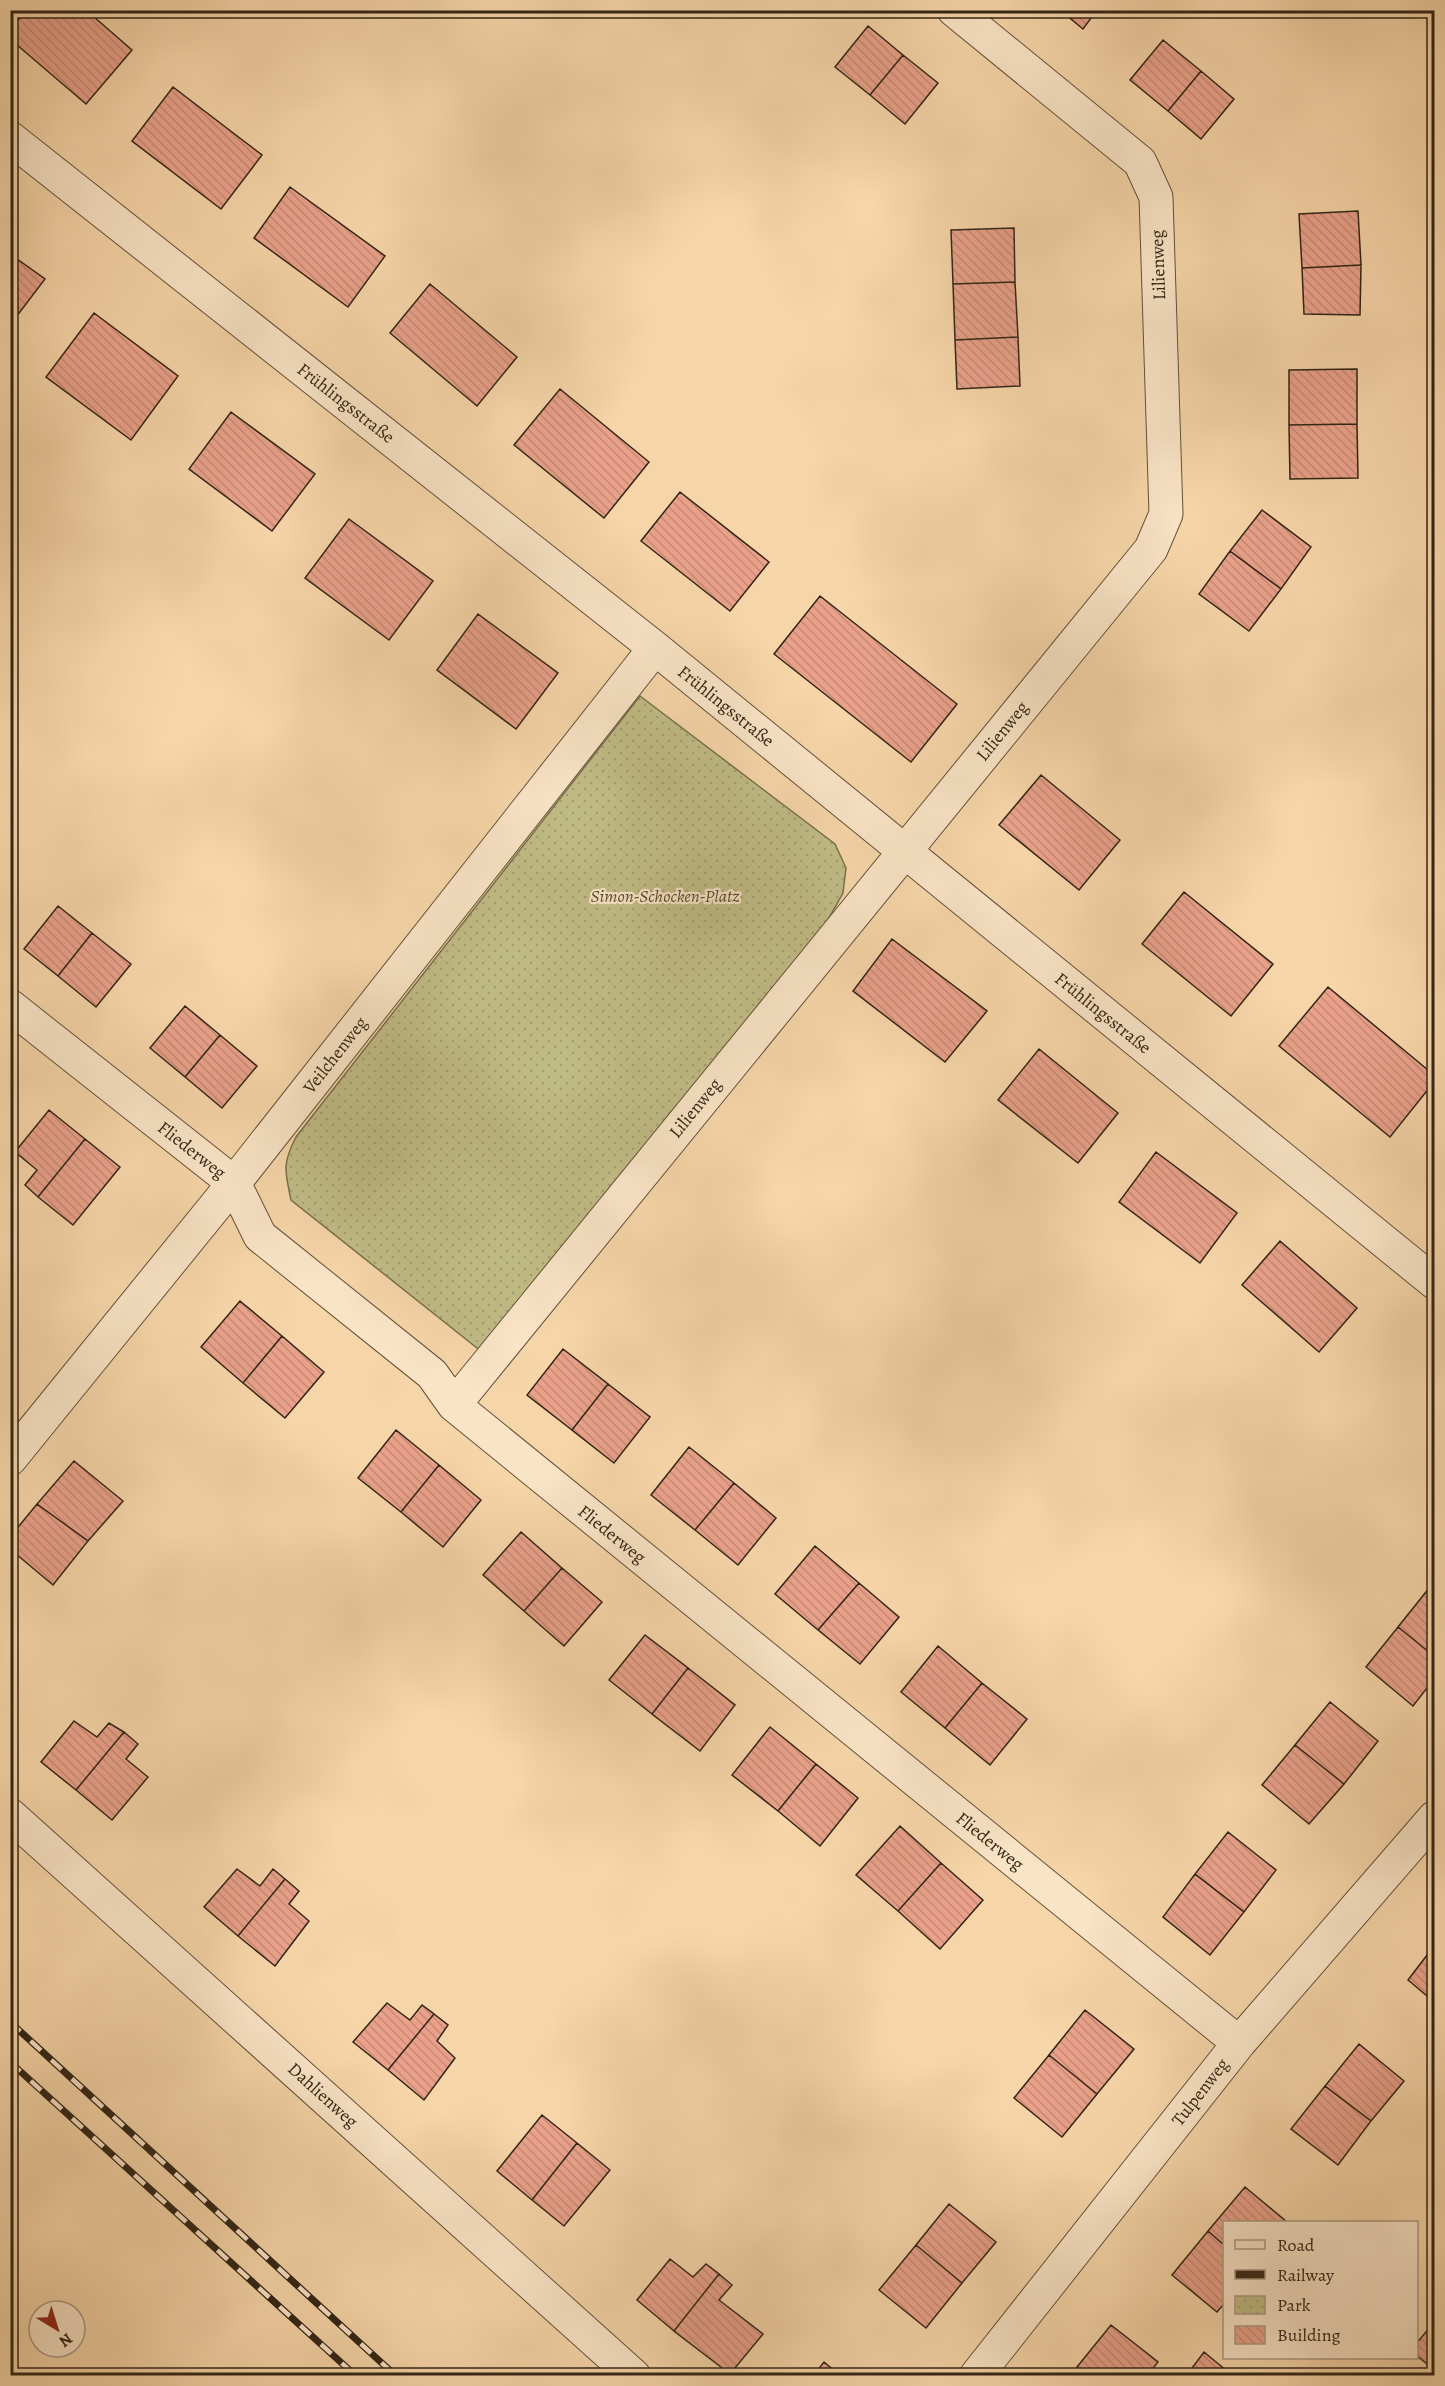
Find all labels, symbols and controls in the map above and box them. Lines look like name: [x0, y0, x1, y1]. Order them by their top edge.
street label: Lilienweg: [1145, 229, 1171, 301]
street label: Frühlingsstraße: [292, 357, 400, 449]
street label: Frühlingsstraße: [673, 660, 779, 752]
street label: Lilienweg: [970, 696, 1034, 766]
park label: Simon-Schocken-Platz: [591, 884, 740, 908]
street label: Frühlingsstraße: [1050, 967, 1156, 1059]
street label: Veilchenweg: [297, 1012, 373, 1099]
street label: Lilienweg: [663, 1073, 727, 1143]
street label: Fliederweg: [153, 1116, 231, 1184]
street label: Fliederweg: [573, 1499, 651, 1569]
street label: Fliederweg: [951, 1806, 1029, 1876]
street label: Tulpenweg: [1166, 2053, 1234, 2131]
street label: Dahlienweg: [283, 2057, 363, 2133]
legend: [1223, 2221, 1418, 2359]
text: Road: [1277, 2233, 1315, 2257]
text: Railway: [1277, 2263, 1335, 2287]
text: Park: [1277, 2293, 1311, 2317]
north arrow: [27, 2299, 87, 2359]
text: Building: [1277, 2323, 1341, 2347]
text: N: [54, 2328, 77, 2353]

